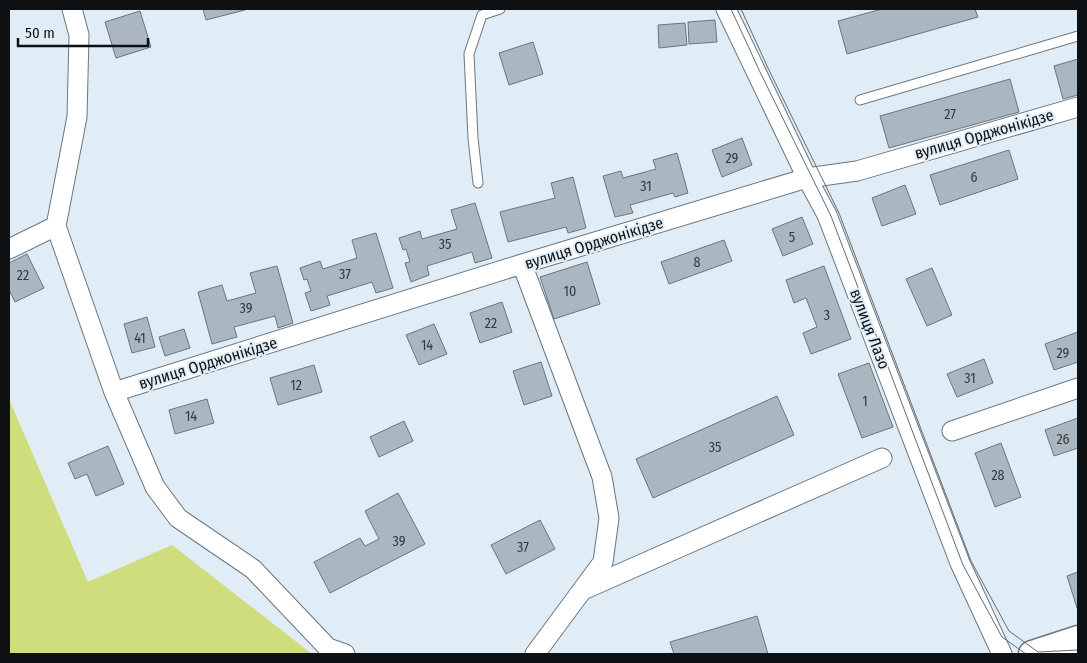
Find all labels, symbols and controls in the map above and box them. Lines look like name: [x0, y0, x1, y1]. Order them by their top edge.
scale bar: [18, 15, 148, 47]
text: 50 m: [25, 24, 55, 42]
street label: вулиця Орджонікідзе: [912, 105, 1056, 163]
house number: 27: [944, 106, 956, 123]
house number: 29: [726, 150, 739, 167]
house number: 6: [971, 169, 978, 186]
house number: 31: [640, 178, 652, 195]
street label: вулиця Орджонікідзе: [522, 213, 666, 273]
house number: 5: [789, 229, 795, 246]
house number: 35: [439, 236, 451, 253]
house number: 8: [694, 254, 701, 271]
house number: 37: [339, 266, 351, 283]
house number: 22: [17, 267, 29, 284]
house number: 10: [564, 283, 576, 300]
street label: вулиця Лазо: [846, 286, 894, 372]
house number: 39: [240, 300, 253, 317]
house number: 3: [824, 307, 830, 324]
house number: 22: [485, 315, 497, 332]
house number: 41: [134, 330, 146, 347]
street label: вулиця Орджонікідзе: [136, 333, 280, 393]
house number: 14: [421, 337, 433, 354]
house number: 29: [1057, 345, 1070, 362]
house number: 31: [964, 370, 976, 387]
house number: 12: [290, 377, 302, 394]
house number: 1: [862, 393, 868, 410]
house number: 14: [185, 408, 197, 425]
house number: 26: [1056, 431, 1070, 448]
house number: 35: [709, 439, 721, 456]
house number: 28: [991, 467, 1005, 484]
house number: 39: [393, 533, 406, 550]
house number: 37: [517, 539, 529, 556]

